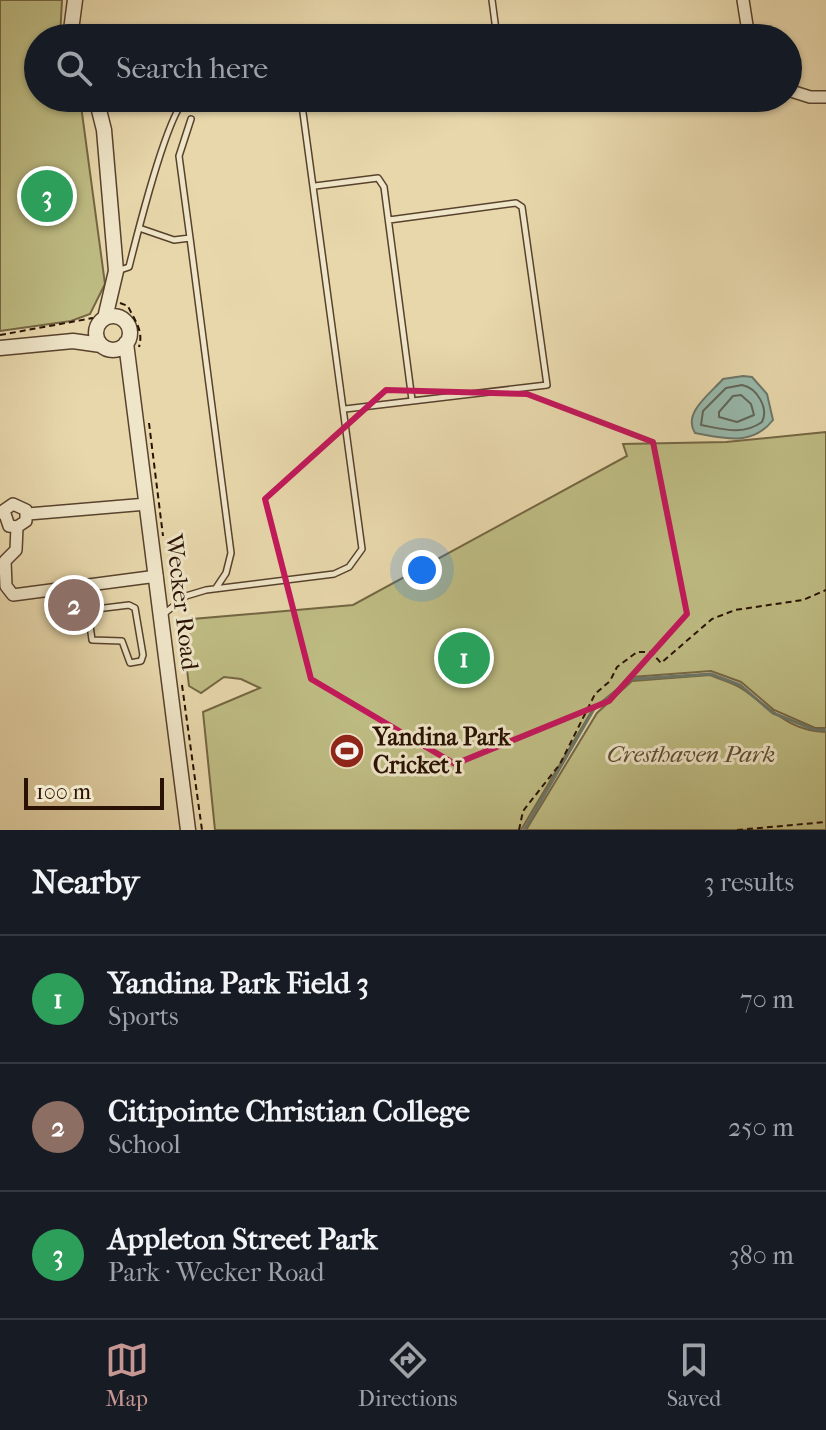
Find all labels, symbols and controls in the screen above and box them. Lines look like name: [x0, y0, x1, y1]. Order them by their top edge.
search box: [24, 24, 802, 112]
icon: search: [52, 46, 96, 90]
text: Search here: [116, 51, 268, 86]
pin: 3: [21, 166, 73, 226]
street label: Wecker Road: [160, 531, 204, 673]
your location: [402, 550, 442, 590]
pin: 2: [48, 575, 100, 635]
pin: 1: [438, 628, 490, 688]
place label: Yandina Park Cricket 1: [371, 723, 511, 779]
sports icon: Yandina Park Cricket 1: [328, 732, 366, 770]
park label: Cresthaven Park: [607, 740, 775, 768]
scale bar: [24, 774, 164, 810]
text: 100 m: [36, 779, 91, 805]
text: Nearby: [32, 862, 139, 902]
text: 3 results: [704, 867, 794, 898]
text: Yandina Park Field 3: [108, 966, 369, 1001]
text: 1: [53, 984, 63, 1015]
text: 70 m: [740, 984, 794, 1015]
text: Sports: [108, 1001, 179, 1032]
text: Citipointe Christian College: [108, 1094, 470, 1129]
text: 2: [51, 1112, 65, 1143]
text: 250 m: [728, 1112, 794, 1143]
text: School: [108, 1129, 181, 1160]
text: Appleton Street Park: [108, 1222, 377, 1257]
text: 3: [53, 1240, 63, 1271]
text: 380 m: [729, 1240, 794, 1271]
text: Park · Wecker Road: [108, 1257, 325, 1288]
tab: Map: [105, 1338, 149, 1412]
tab: Directions: [358, 1338, 457, 1412]
tab: Saved: [667, 1338, 721, 1412]

